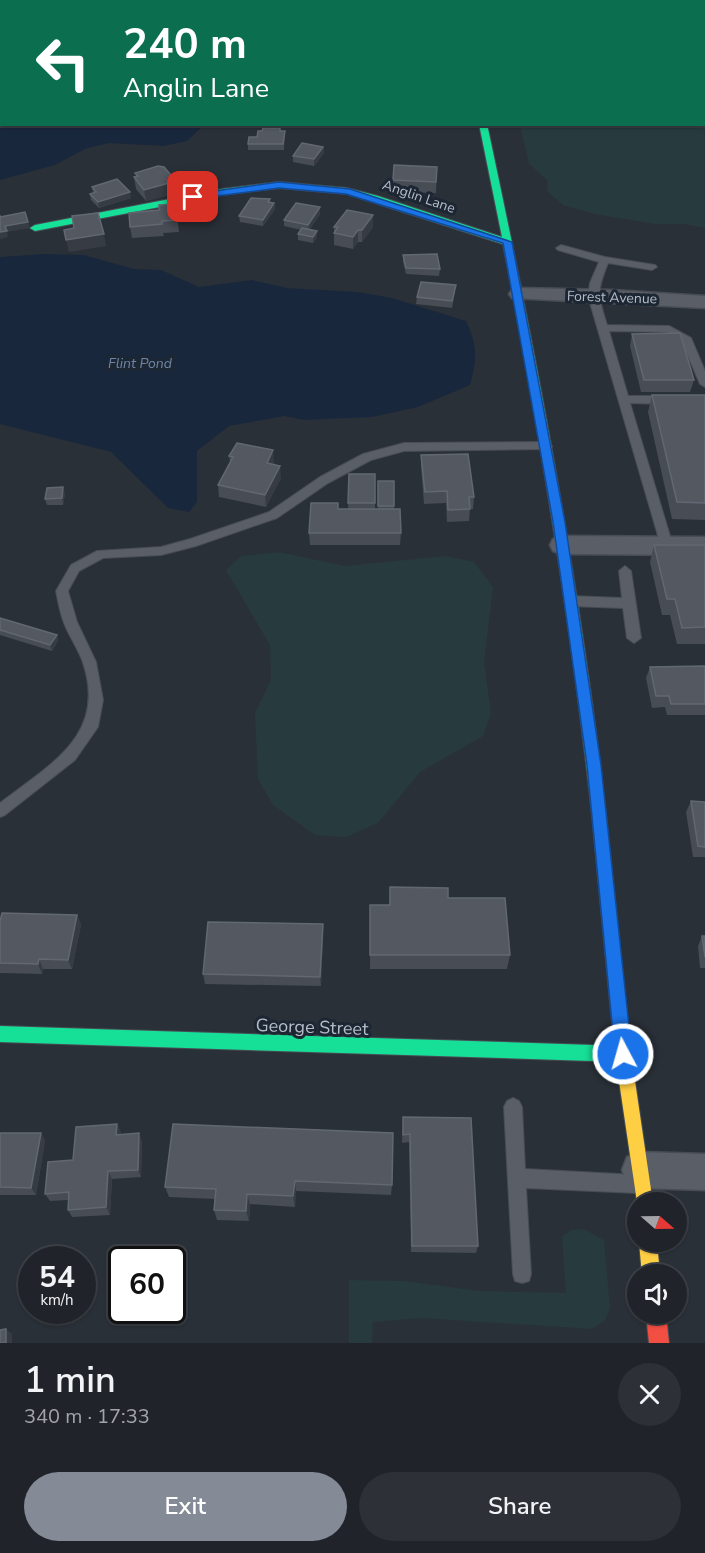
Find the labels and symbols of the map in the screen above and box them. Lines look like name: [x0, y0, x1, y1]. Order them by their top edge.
pin: [167, 171, 218, 222]
street label: Anglin Lane: [380, 175, 458, 218]
street label: Forest Avenue: [566, 286, 657, 309]
water label: Flint Pond: [108, 354, 173, 373]
street label: George Street: [255, 1013, 370, 1041]
position arrow: [591, 1022, 655, 1086]
north arrow: [627, 1192, 687, 1252]
speed limit sign: 60: [108, 1246, 186, 1324]

